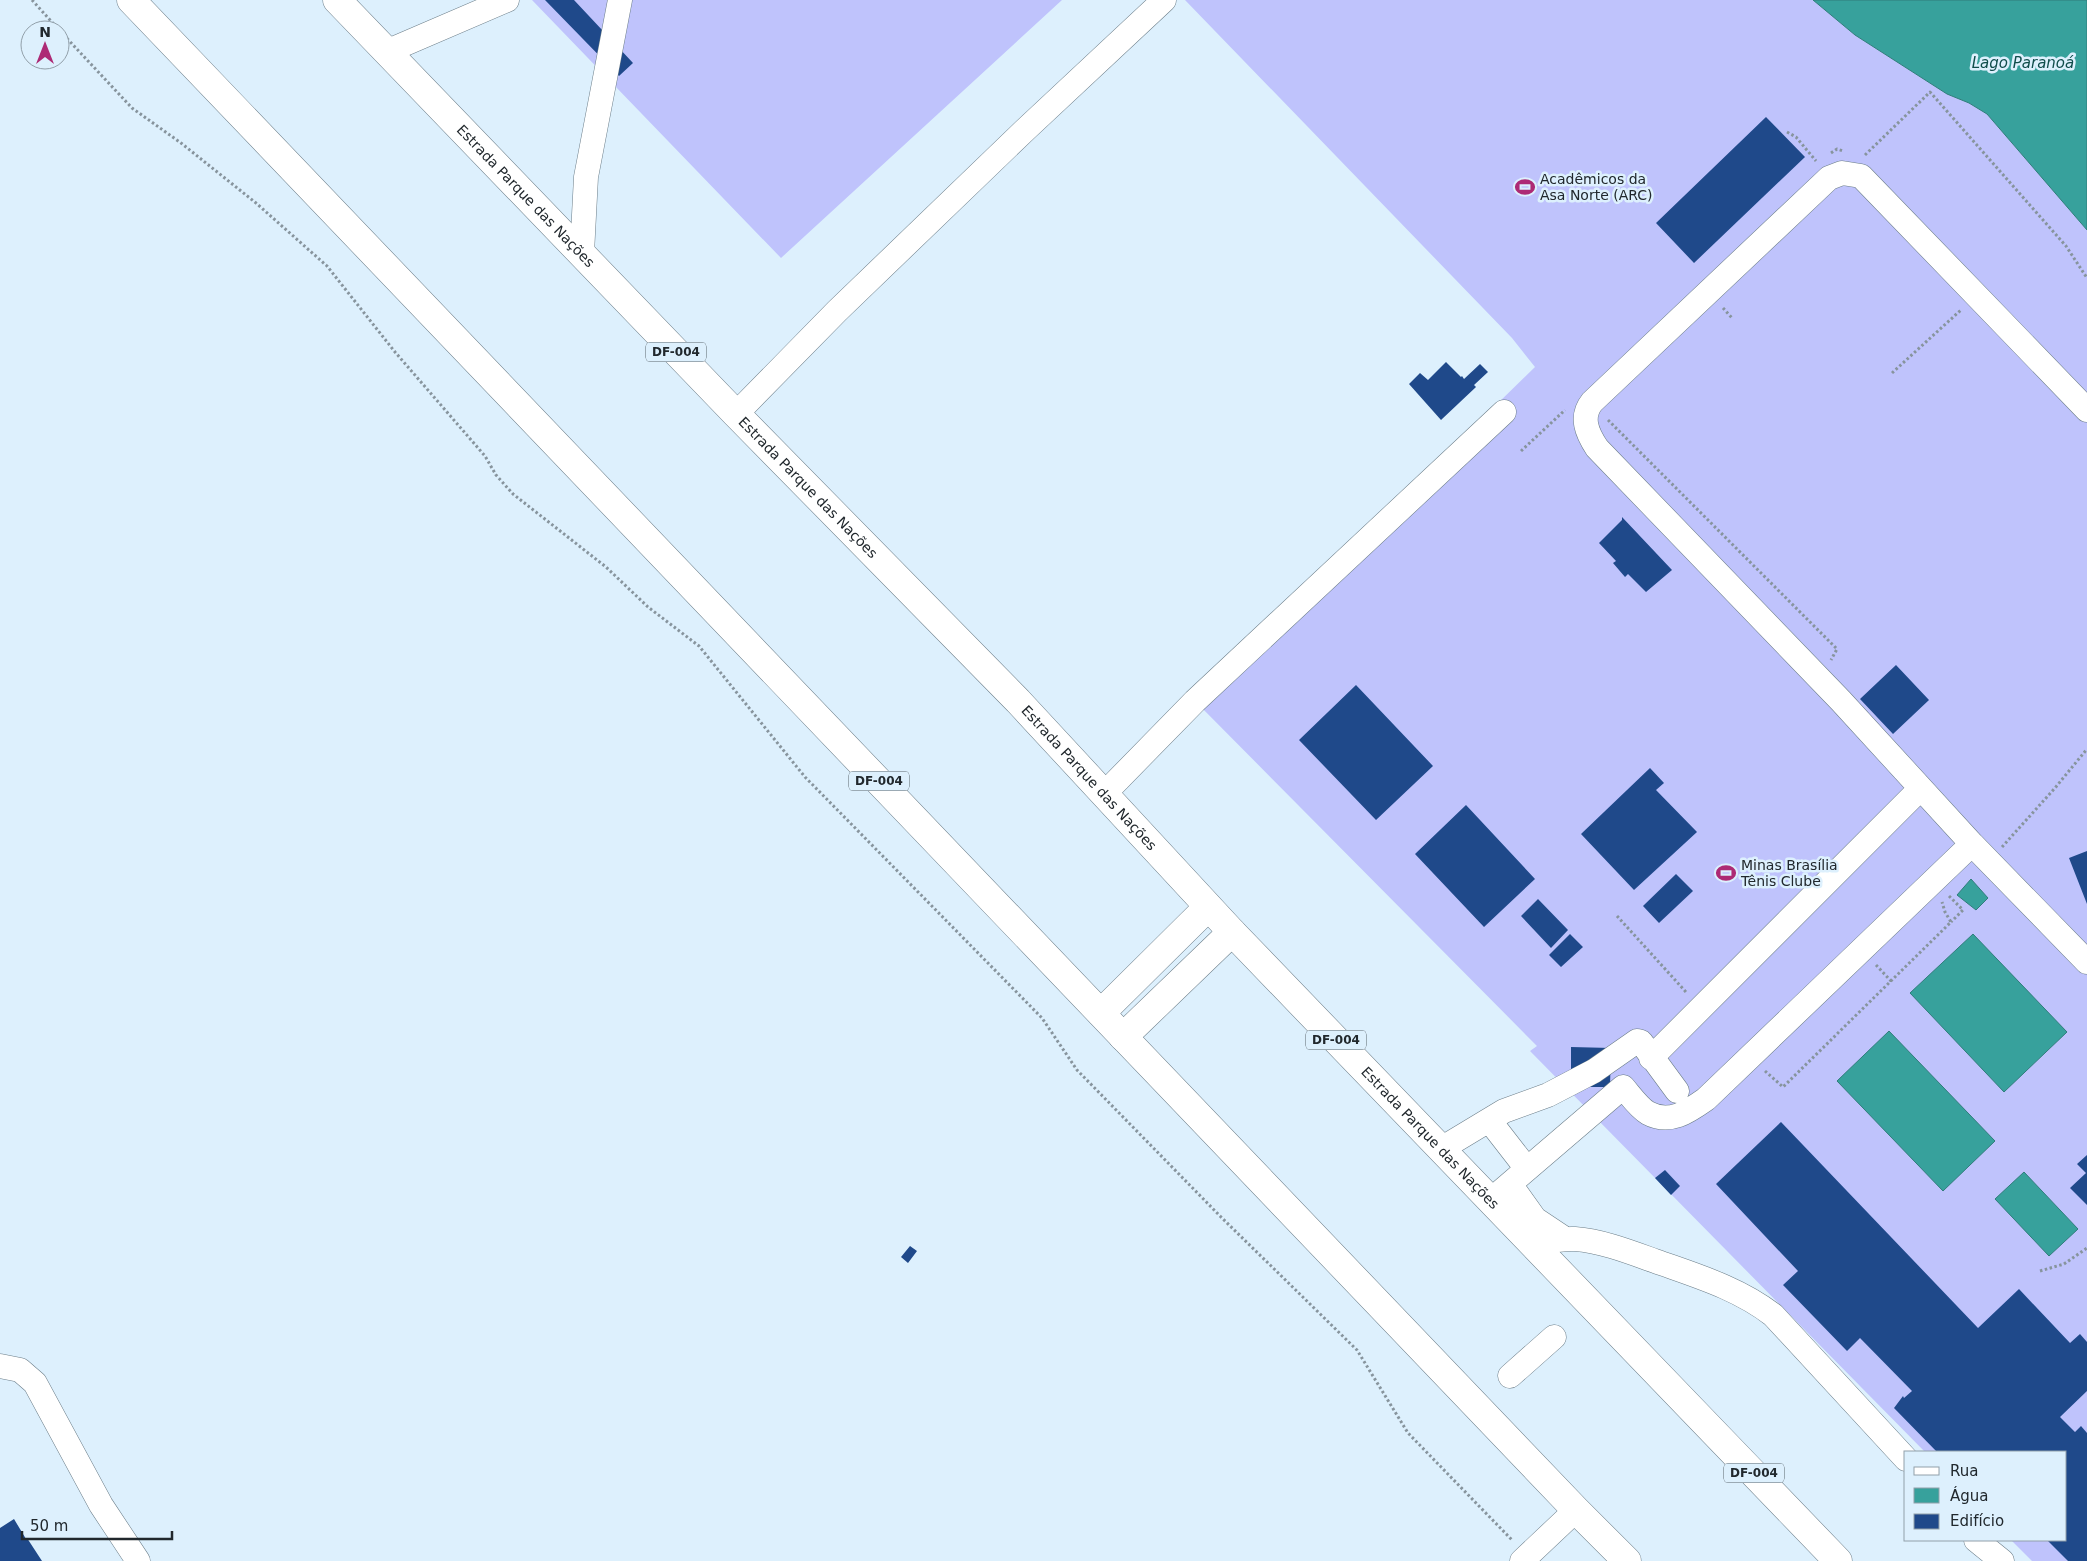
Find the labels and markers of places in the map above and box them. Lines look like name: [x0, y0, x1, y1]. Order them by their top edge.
place label: Acadêmicos da Asa Norte (ARC): [1540, 171, 1653, 203]
sports icon: Acadêmicos da Asa Norte (ARC): [1514, 176, 1536, 198]
place label: Minas Brasília Tênis Clube: [1740, 857, 1838, 889]
sports icon: Minas Brasília Tênis Clube: [1715, 862, 1737, 884]

